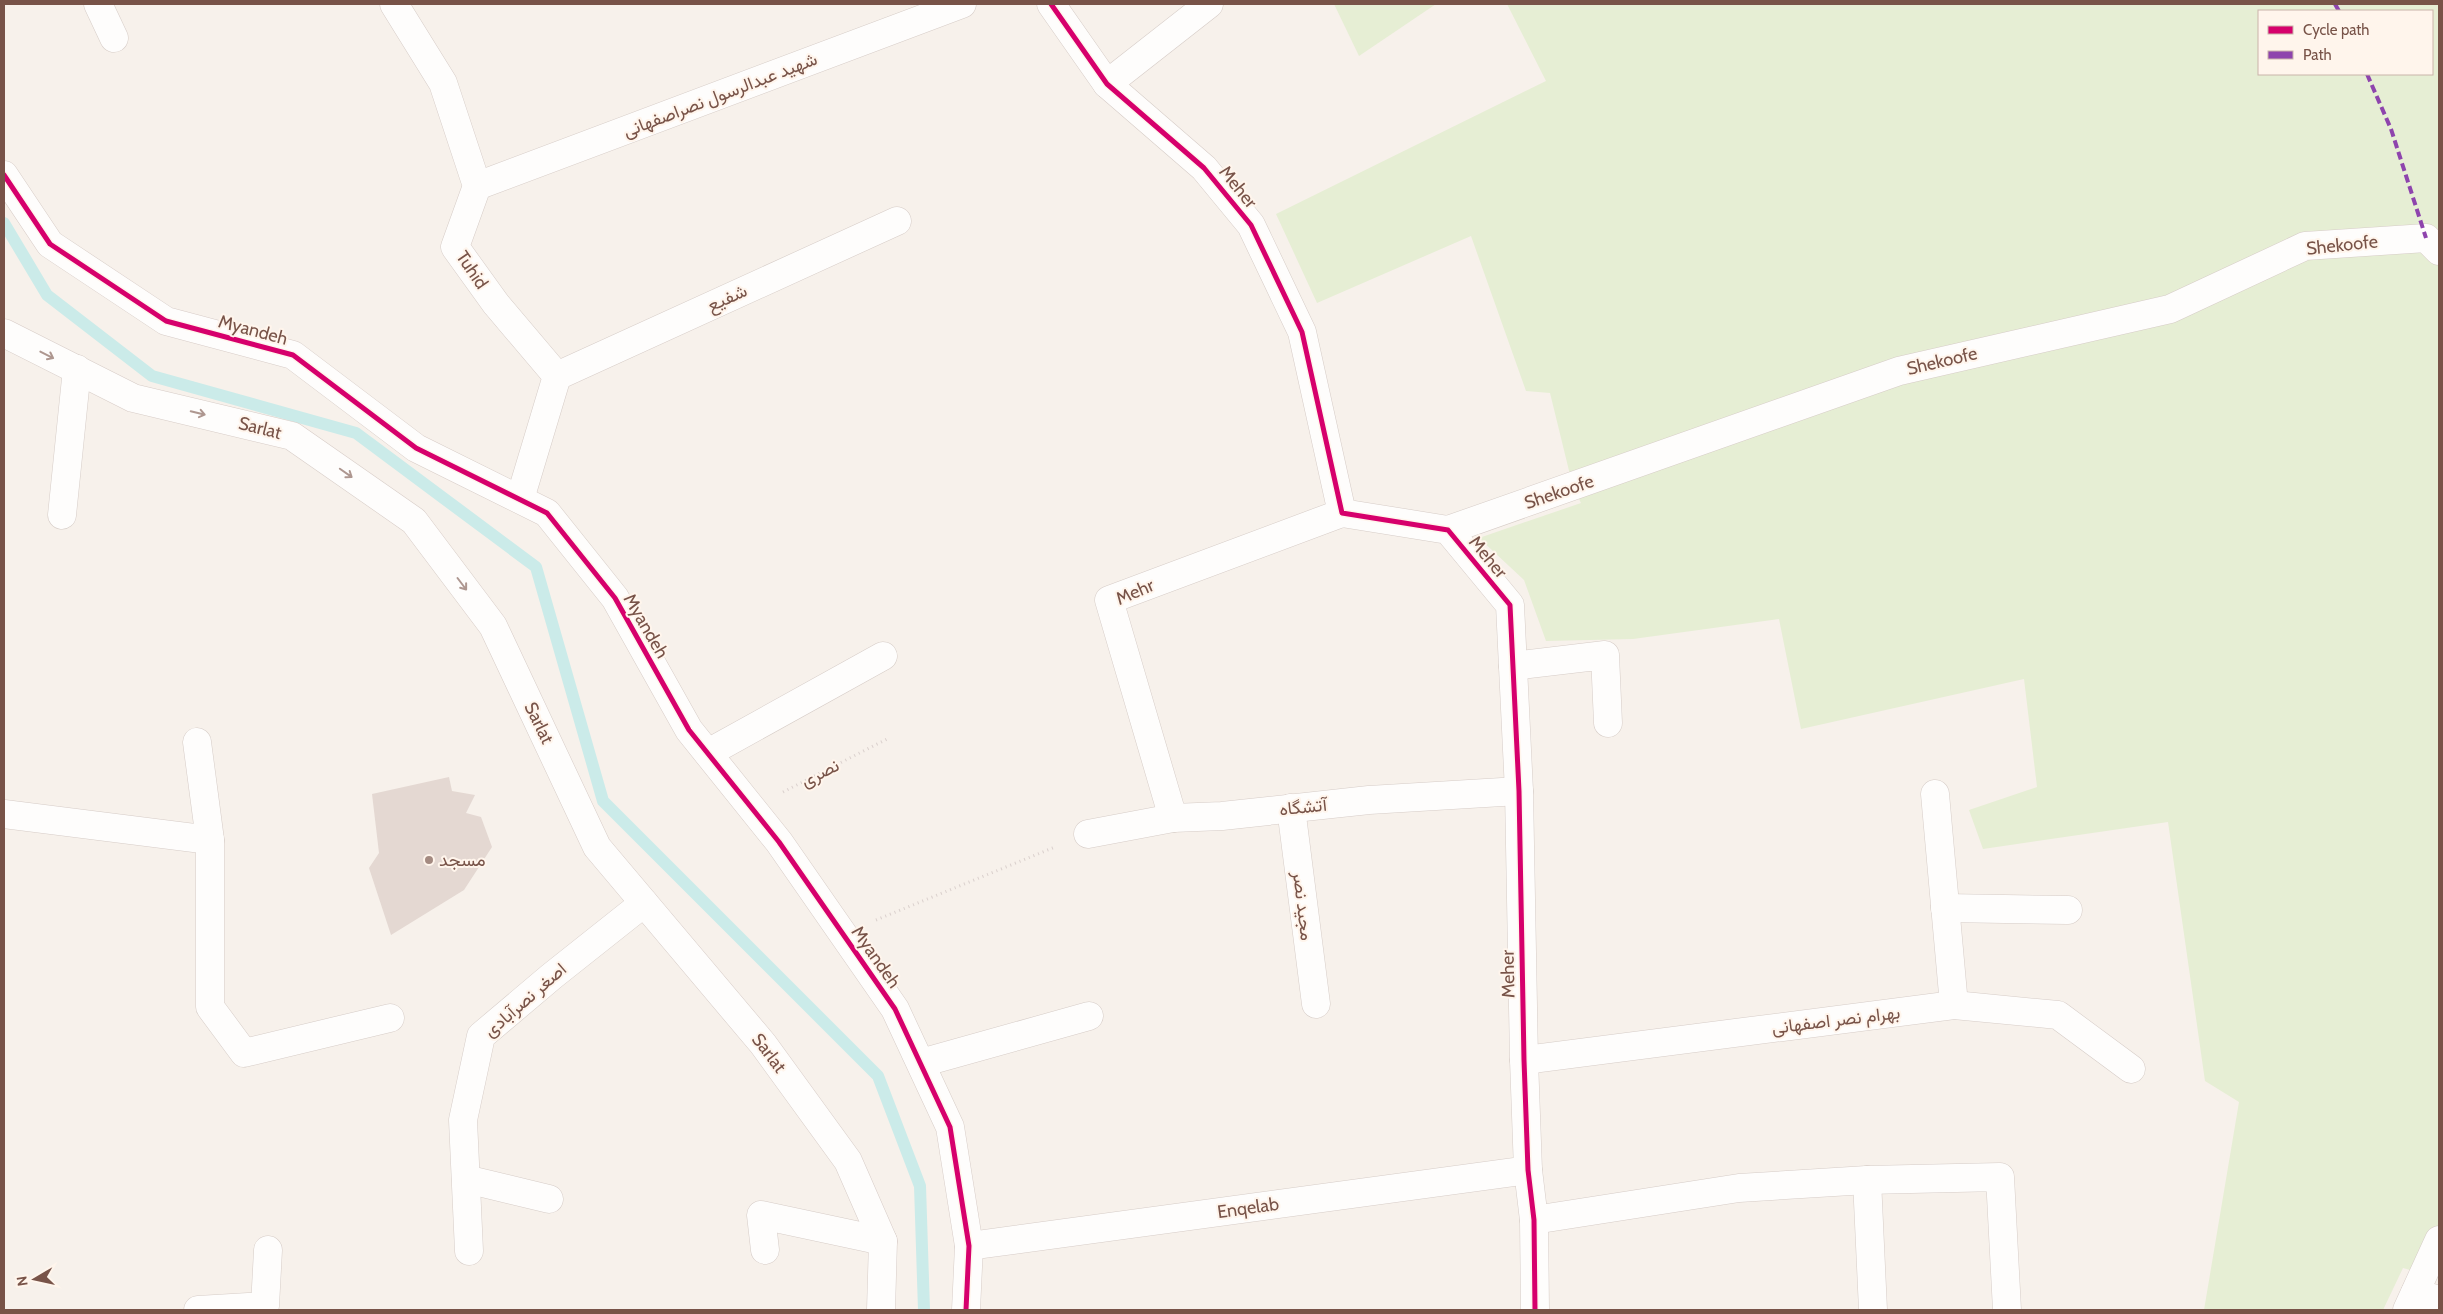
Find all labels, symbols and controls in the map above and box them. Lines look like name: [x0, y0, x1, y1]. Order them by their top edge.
legend: [2258, 10, 2433, 75]
text: Cycle path: [2303, 21, 2369, 39]
text: Path: [2303, 46, 2332, 64]
street label: شهید عبدالرسول نصراصفهانی: [620, 48, 820, 142]
street label: Meher: [1214, 161, 1262, 213]
street label: Shekoofe: [2305, 230, 2379, 260]
street label: Tuhid: [451, 247, 493, 293]
street label: شفیع: [704, 280, 751, 317]
street label: Myandeh: [216, 310, 290, 350]
street label: Shekoofe: [1905, 342, 1979, 380]
one-way arrow: [39, 351, 54, 360]
one-way arrow: [189, 409, 205, 418]
street label: Sarlat: [236, 412, 284, 444]
one-way arrow: [339, 468, 353, 478]
street label: Shekoofe: [1521, 470, 1597, 514]
street label: Meher: [1464, 531, 1512, 583]
street label: Mehr: [1113, 574, 1158, 610]
one-way arrow: [456, 577, 467, 590]
street label: Myandeh: [619, 590, 673, 662]
street label: Sarlat: [520, 699, 558, 747]
street label: نصری: [797, 754, 843, 792]
street label: آتشگاه: [1278, 793, 1330, 820]
place label: مسجد: [439, 849, 486, 871]
marker: مسجد: [423, 854, 435, 866]
street label: مجید نصر: [1288, 869, 1318, 942]
street label: Myandeh: [847, 922, 905, 992]
street label: Meher: [1497, 949, 1519, 998]
street label: اصغر نصرآبادی: [479, 958, 571, 1042]
street label: بهرام نصر اصفهانی: [1771, 1001, 1902, 1040]
street label: Sarlat: [747, 1029, 791, 1077]
street label: Enqelab: [1216, 1193, 1280, 1223]
north arrow: [10, 1254, 60, 1304]
text: N: [12, 1275, 32, 1287]

